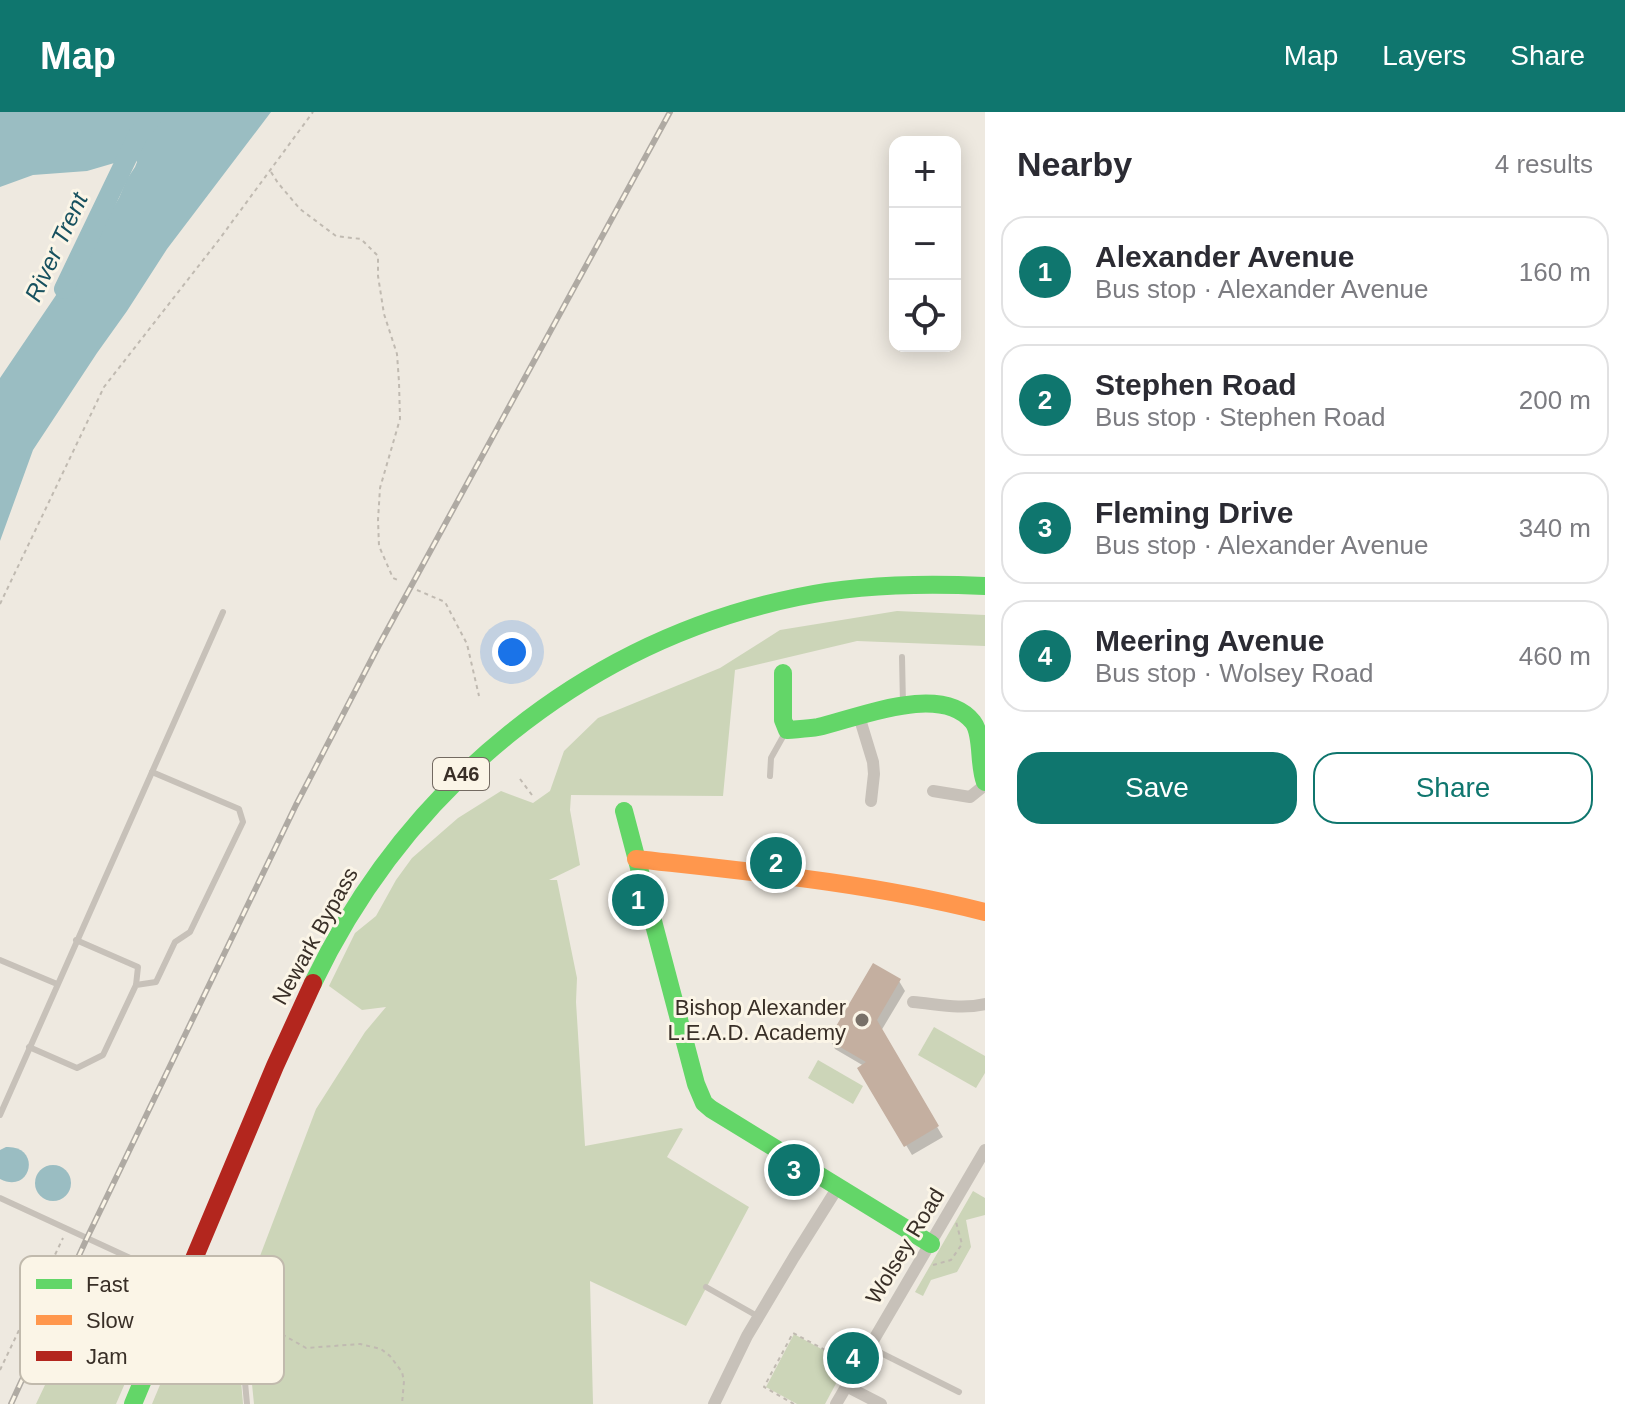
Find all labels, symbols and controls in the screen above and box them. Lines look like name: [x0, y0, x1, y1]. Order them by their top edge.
text: Map: [40, 35, 116, 77]
text: Map: [1284, 40, 1338, 71]
text: Layers: [1382, 40, 1466, 71]
text: Share: [1510, 40, 1585, 71]
map controls: [889, 136, 961, 352]
button: +: [889, 136, 961, 208]
text: Nearby: [1017, 145, 1132, 183]
text: 4 results: [1495, 149, 1593, 179]
water label: River Trent: [19, 187, 94, 306]
button: −: [889, 208, 961, 280]
text: Alexander Avenue: [1095, 240, 1355, 273]
text: 1: [1038, 257, 1052, 287]
text: 160 m: [1519, 257, 1591, 287]
text: Bus stop · Alexander Avenue: [1095, 274, 1428, 304]
button: locate: [889, 280, 961, 352]
text: Stephen Road: [1095, 368, 1297, 401]
text: 2: [1038, 385, 1052, 415]
text: 200 m: [1519, 385, 1591, 415]
text: Bus stop · Stephen Road: [1095, 402, 1386, 432]
text: Fleming Drive: [1095, 496, 1293, 529]
text: 3: [1038, 513, 1052, 543]
text: 340 m: [1519, 513, 1591, 543]
text: Bus stop · Alexander Avenue: [1095, 530, 1428, 560]
text: Meering Avenue: [1095, 624, 1325, 657]
your location: [492, 632, 532, 672]
text: 4: [1038, 641, 1052, 671]
text: 460 m: [1519, 641, 1591, 671]
text: Bus stop · Wolsey Road: [1095, 658, 1373, 688]
button: Save: [1017, 752, 1297, 824]
button: Share: [1313, 752, 1593, 824]
road number: A46: [433, 758, 489, 790]
pin: 2: [750, 833, 802, 893]
street label: Newark Bypass: [267, 863, 363, 1009]
pin: 1: [612, 870, 664, 930]
place label: Bishop Alexander L.E.A.D. Academy: [667, 995, 846, 1045]
marker: Bishop Alexander L.E.A.D. Academy: [853, 1011, 871, 1029]
pin: 3: [768, 1140, 820, 1200]
street label: Wolsey Road: [861, 1184, 949, 1308]
legend: [20, 1256, 284, 1384]
text: Fast: [86, 1272, 129, 1297]
text: Slow: [86, 1308, 134, 1333]
pin: 4: [827, 1328, 879, 1388]
text: Jam: [86, 1344, 128, 1369]

